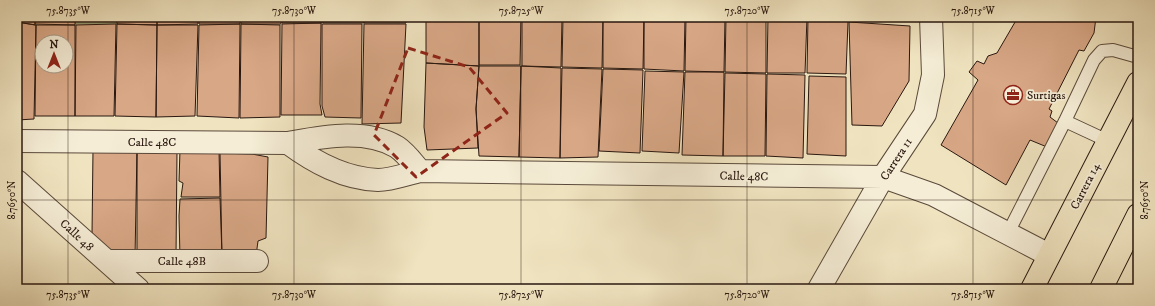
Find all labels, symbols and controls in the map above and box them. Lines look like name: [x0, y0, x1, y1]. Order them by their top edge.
text: 75.8735°W: [46, 5, 91, 17]
text: 75.8730°W: [272, 5, 317, 17]
text: 75.8725°W: [499, 5, 544, 17]
text: 75.8720°W: [724, 5, 770, 17]
text: 75.8715°W: [951, 5, 996, 17]
north arrow: [34, 34, 74, 74]
text: N: [49, 38, 59, 52]
office icon: Surtigas: [1002, 84, 1024, 106]
place label: Surtigas: [1027, 88, 1065, 103]
street label: Calle 48C: [128, 135, 176, 150]
street label: Carrera 11: [877, 135, 916, 183]
street label: Carrera 14: [1067, 159, 1104, 212]
street label: Calle 48C: [720, 169, 768, 184]
text: 8.7650°N: [6, 181, 18, 219]
text: 8.7650°N: [1139, 181, 1151, 219]
street label: Calle 48: [57, 216, 97, 255]
street label: Calle 48B: [158, 254, 206, 269]
text: 75.8735°W: [46, 289, 91, 301]
text: 75.8730°W: [272, 289, 317, 301]
text: 75.8725°W: [499, 289, 544, 301]
text: 75.8720°W: [724, 289, 770, 301]
text: 75.8715°W: [951, 289, 996, 301]

